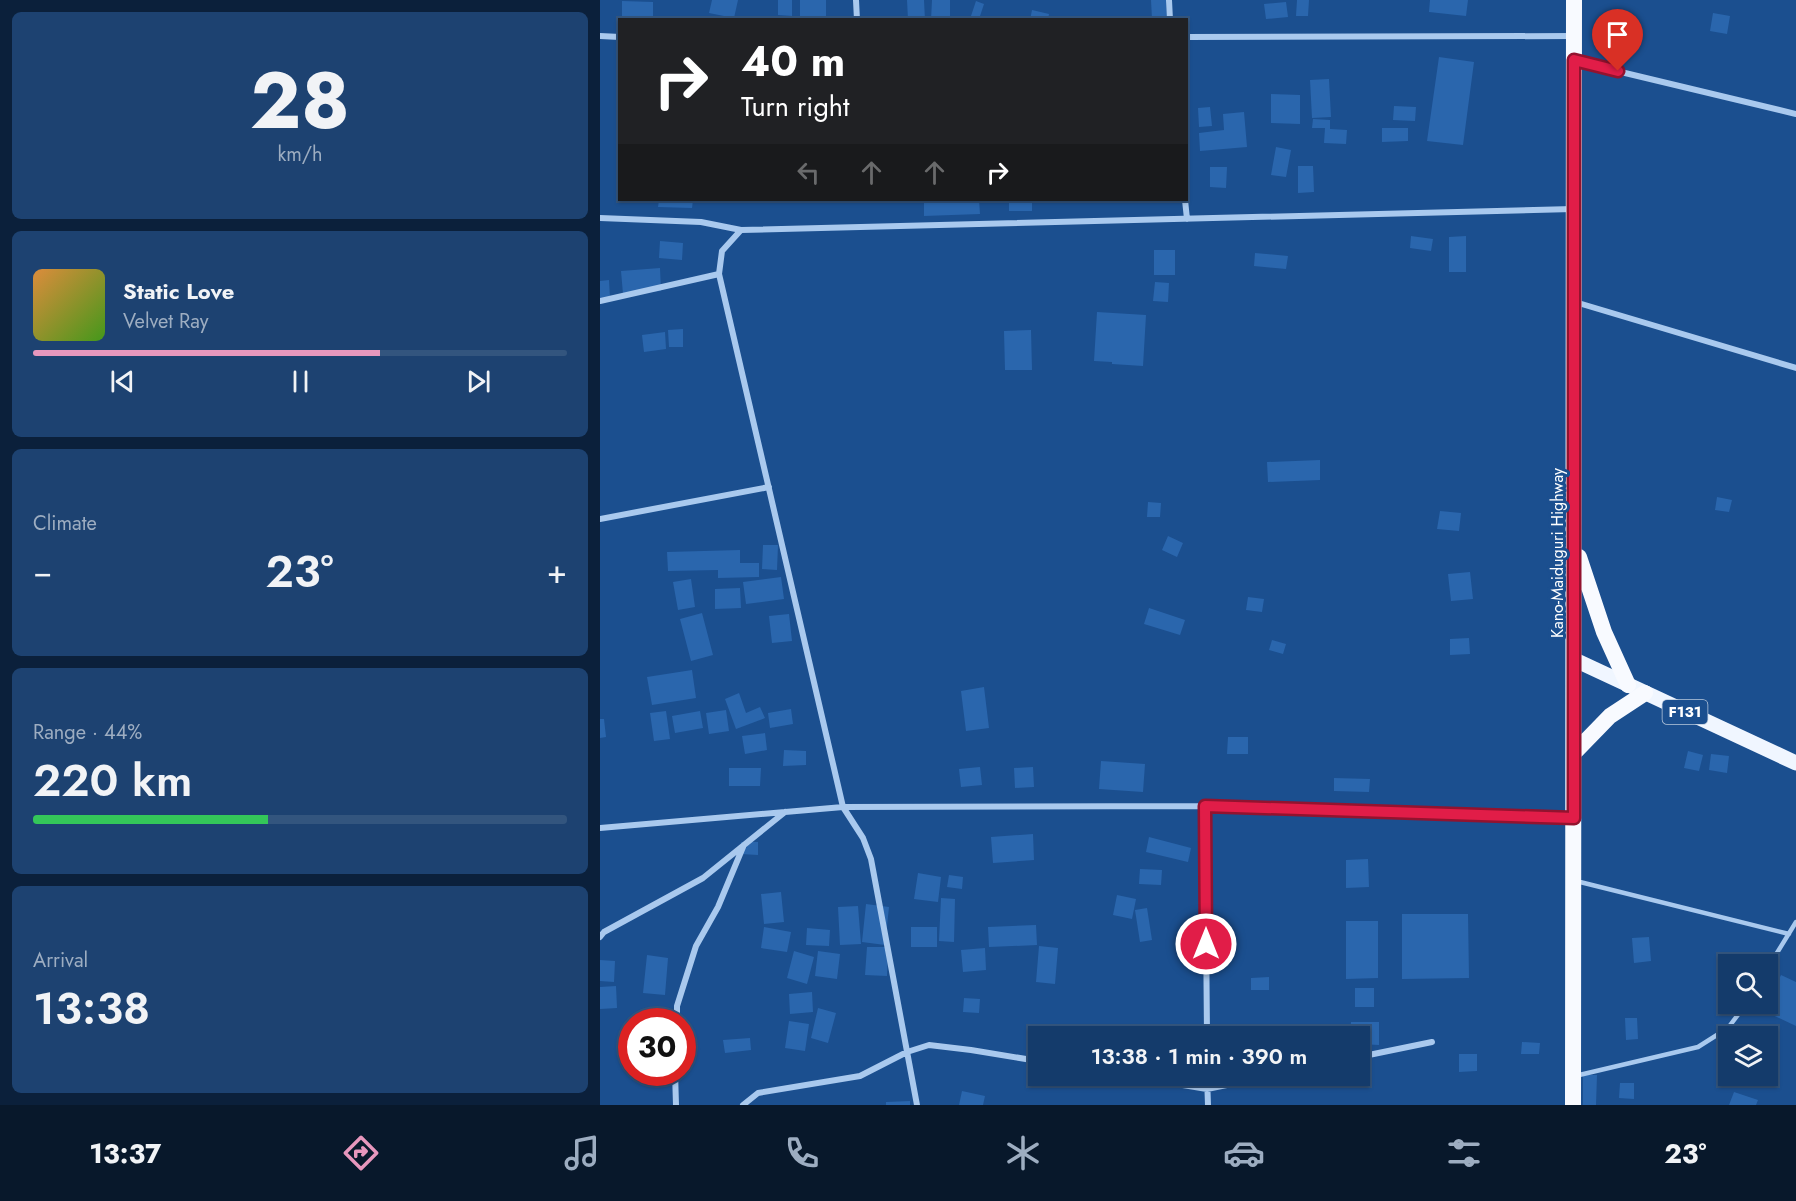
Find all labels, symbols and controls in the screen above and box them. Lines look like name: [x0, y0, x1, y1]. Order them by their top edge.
pin: [1592, 9, 1643, 71]
icon: arrive: [1601, 18, 1634, 51]
text: 40 m: [741, 31, 845, 92]
icon: right: [642, 42, 720, 120]
text: 28: [250, 45, 350, 157]
text: Turn right: [741, 87, 849, 126]
text: km/h: [277, 140, 323, 169]
icon: left: [792, 156, 825, 189]
icon: ahead: [855, 156, 888, 189]
icon: ahead: [918, 156, 951, 189]
icon: right: [981, 156, 1014, 189]
text: Static Love: [123, 275, 234, 307]
text: Velvet Ray: [123, 307, 209, 336]
icon: previous: [106, 365, 139, 398]
icon: pause: [284, 365, 317, 398]
icon: next: [462, 365, 495, 398]
street label: Kano-Maiduguri Highway: [1546, 467, 1569, 638]
text: Climate: [33, 509, 97, 538]
text: 23°: [265, 539, 334, 604]
text: −: [33, 548, 52, 595]
text: +: [547, 548, 567, 595]
road number: F131: [1662, 700, 1708, 724]
text: Range · 44%: [33, 718, 142, 747]
text: 220 km: [33, 748, 192, 813]
position arrow: [1174, 912, 1238, 976]
text: Arrival: [33, 946, 88, 975]
map controls: [1718, 954, 1778, 1086]
button: search: [1718, 954, 1778, 1014]
text: 13:38: [33, 976, 150, 1041]
speed limit sign: 30: [618, 1008, 696, 1086]
button: layers: [1718, 1026, 1778, 1086]
text: 13:38 · 1 min · 390 m: [1091, 1040, 1307, 1072]
icon: directions: [340, 1132, 382, 1174]
icon: music: [561, 1132, 603, 1174]
icon: phone: [781, 1132, 823, 1174]
icon: climate: [1002, 1132, 1044, 1174]
icon: car: [1223, 1132, 1265, 1174]
icon: filters: [1443, 1132, 1485, 1174]
text: 13:37: [89, 1134, 161, 1173]
text: 23°: [1664, 1134, 1707, 1173]

